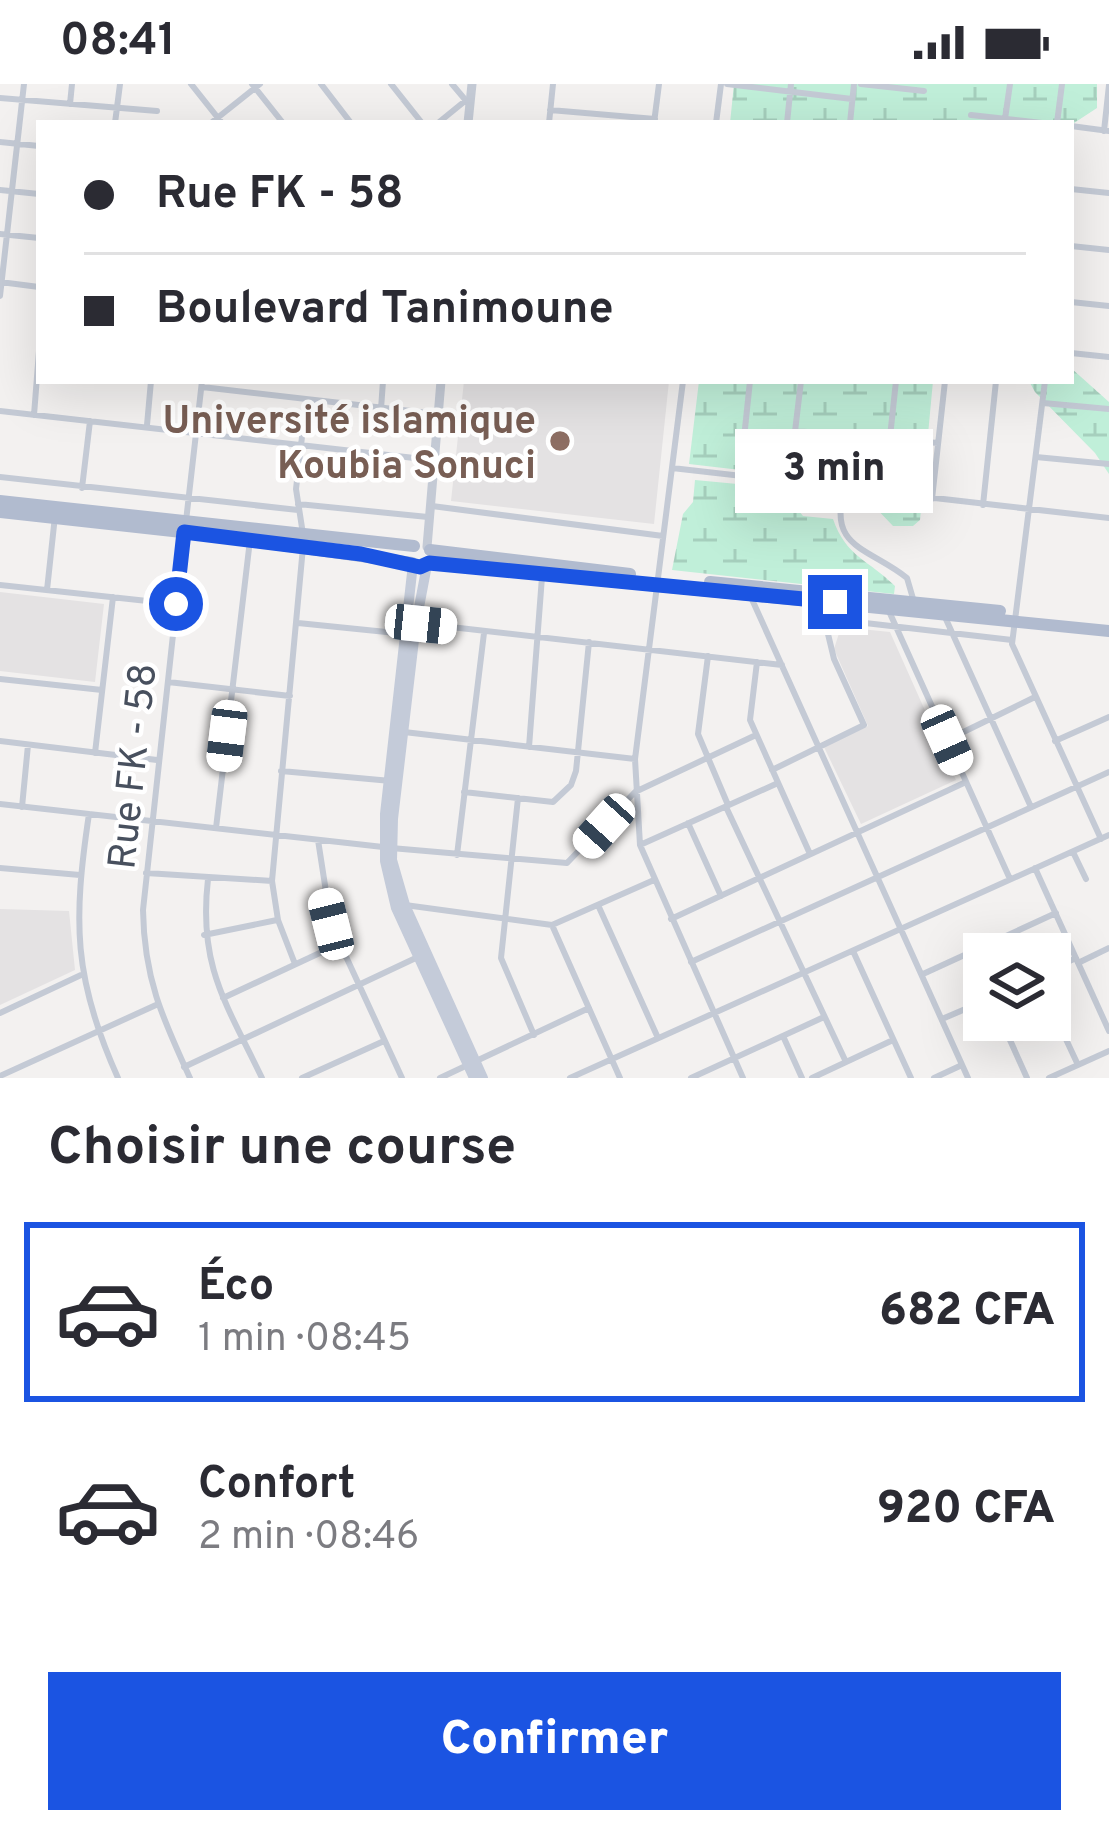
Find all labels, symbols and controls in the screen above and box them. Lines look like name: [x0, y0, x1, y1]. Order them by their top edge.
text: 08:41: [60, 14, 176, 71]
text: Rue FK - 58: [156, 167, 403, 224]
text: Boulevard Tanimoune: [156, 282, 614, 339]
place label: Université islamique Koubia Sonuci: [163, 399, 536, 493]
marker: Université islamique Koubia Sonuci: [547, 428, 573, 454]
callout: 3 min: [736, 428, 934, 512]
text: 3 min: [783, 446, 885, 495]
route end: [808, 575, 862, 629]
route start: [149, 577, 203, 631]
car: [383, 602, 459, 646]
street label: Rue FK - 58: [100, 661, 171, 872]
car: [205, 698, 249, 774]
car: [916, 700, 978, 780]
car: [567, 787, 641, 865]
car: [305, 885, 357, 963]
map controls: [963, 933, 1071, 1041]
button: layers: [963, 933, 1071, 1041]
text: Choisir une course: [48, 1115, 516, 1184]
icon: car: [54, 1258, 162, 1366]
text: Éco: [198, 1259, 274, 1316]
text: 682 CFA: [879, 1284, 1055, 1341]
text: 1 min · 08:45: [198, 1316, 411, 1365]
icon: car: [54, 1456, 162, 1564]
text: Confort: [198, 1457, 355, 1514]
text: 920 CFA: [877, 1482, 1055, 1539]
text: 2 min · 08:46: [198, 1514, 419, 1563]
button: Confirmer: [48, 1672, 1061, 1810]

